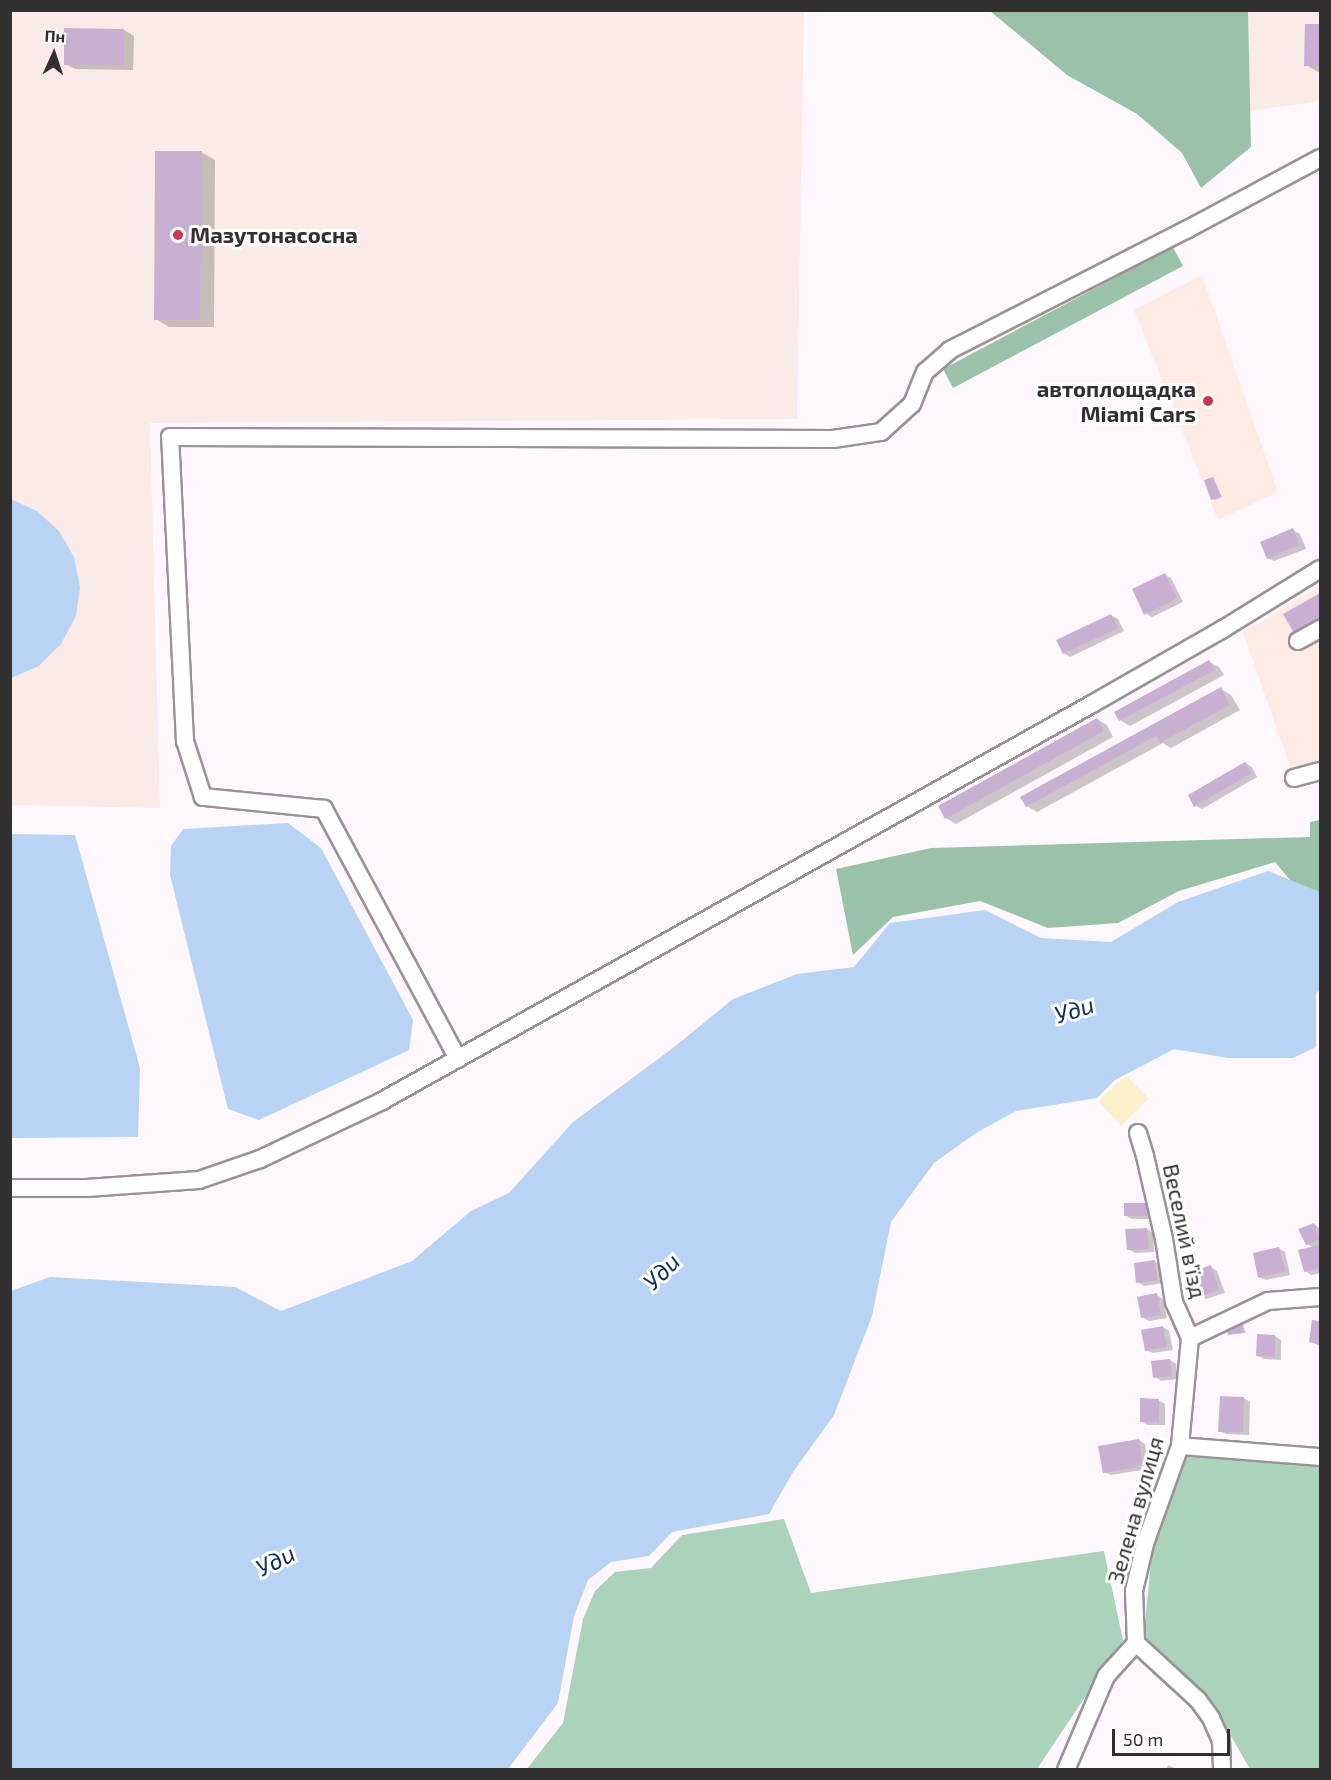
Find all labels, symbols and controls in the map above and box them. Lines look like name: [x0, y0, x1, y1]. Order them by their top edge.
north arrow: [24, 24, 84, 84]
text: Пн: [44, 25, 66, 46]
place label: Мазутонасосна: [190, 222, 358, 248]
marker: Мазутонасосна: [171, 228, 185, 242]
place label: автоплощадка Miami Cars: [1037, 375, 1196, 427]
marker: автоплощадка Miami Cars: [1201, 394, 1215, 408]
water label: Уди: [1051, 989, 1097, 1029]
street label: Веселий в’їзд: [1158, 1161, 1212, 1301]
water label: Уди: [637, 1247, 685, 1295]
street label: Зелена вулиця: [1101, 1434, 1169, 1586]
water label: Уди: [251, 1538, 299, 1582]
scale bar: [1115, 1717, 1234, 1755]
text: 50 m: [1123, 1728, 1163, 1750]

